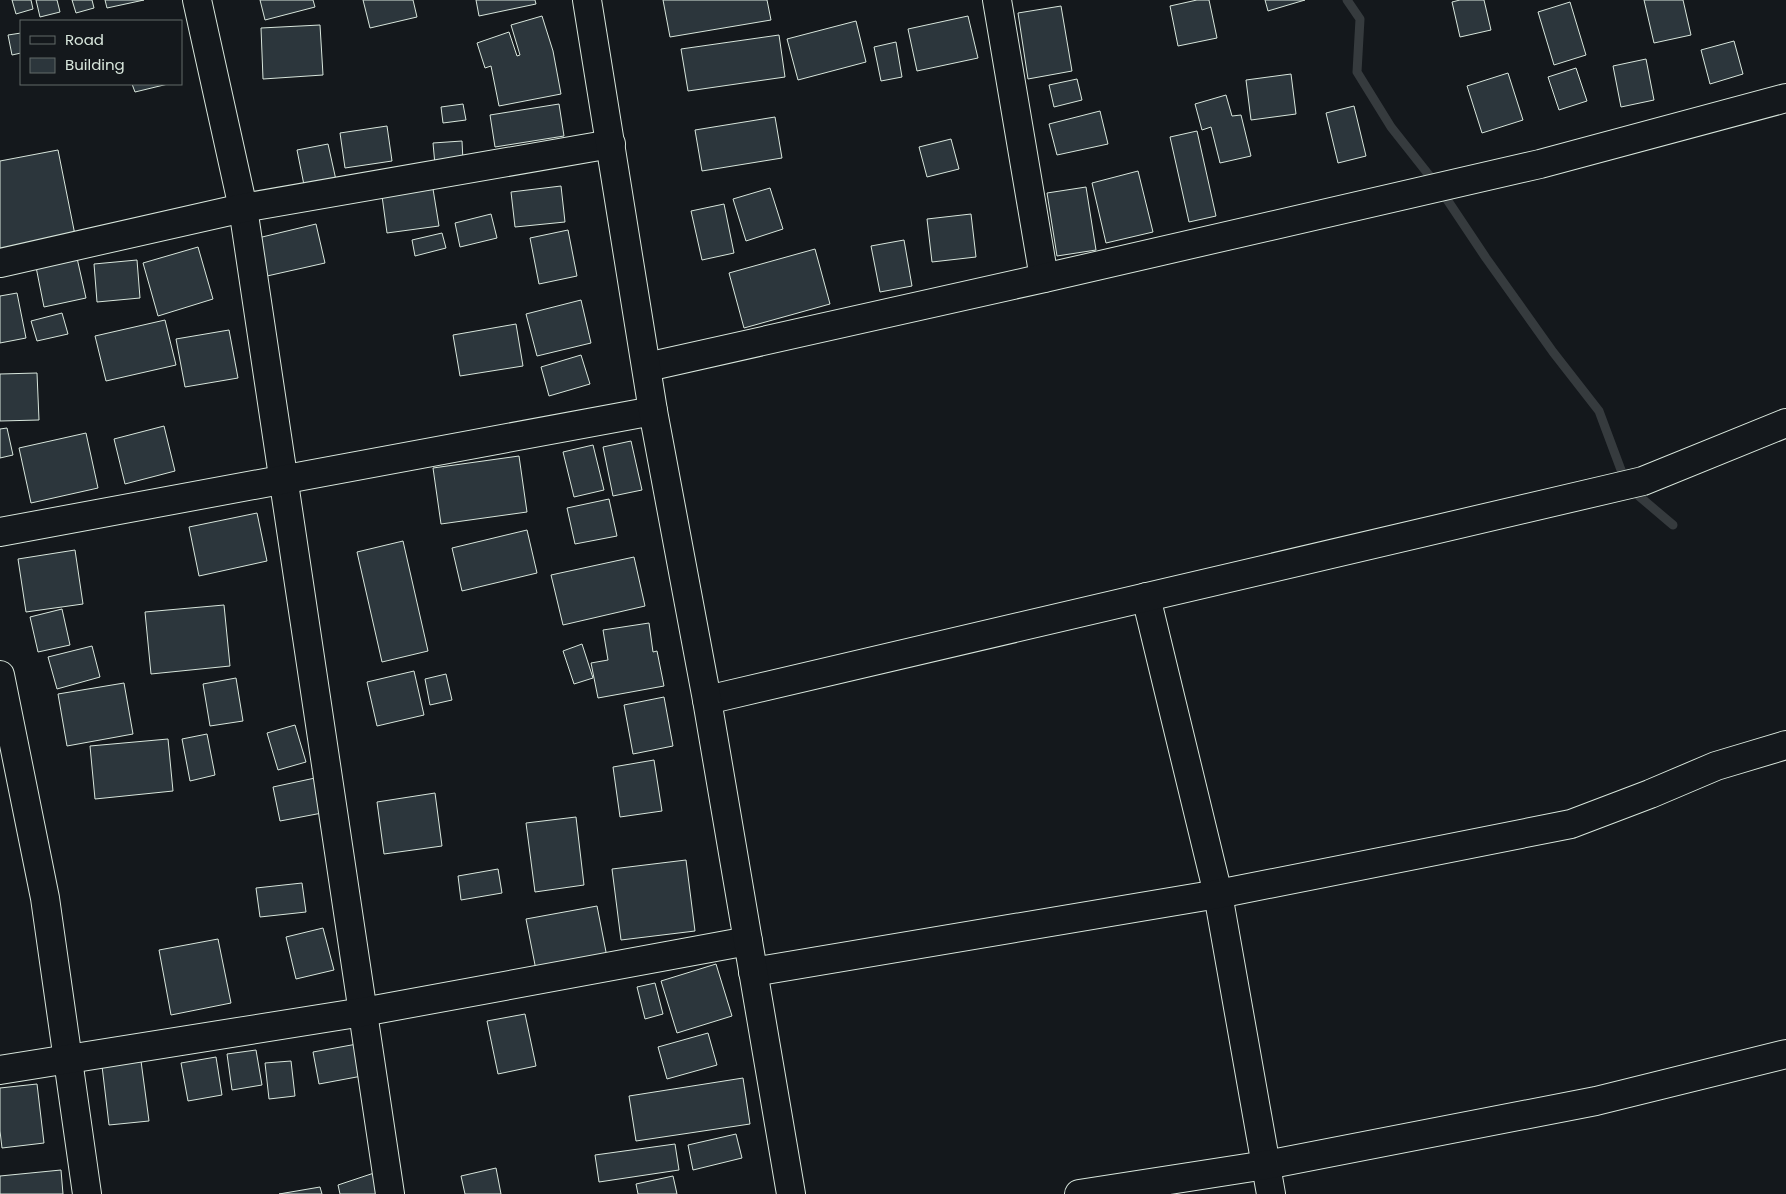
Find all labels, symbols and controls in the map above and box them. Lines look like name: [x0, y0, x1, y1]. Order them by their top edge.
legend: [20, 20, 182, 85]
text: Road: [65, 29, 104, 50]
text: Building: [65, 54, 125, 75]

